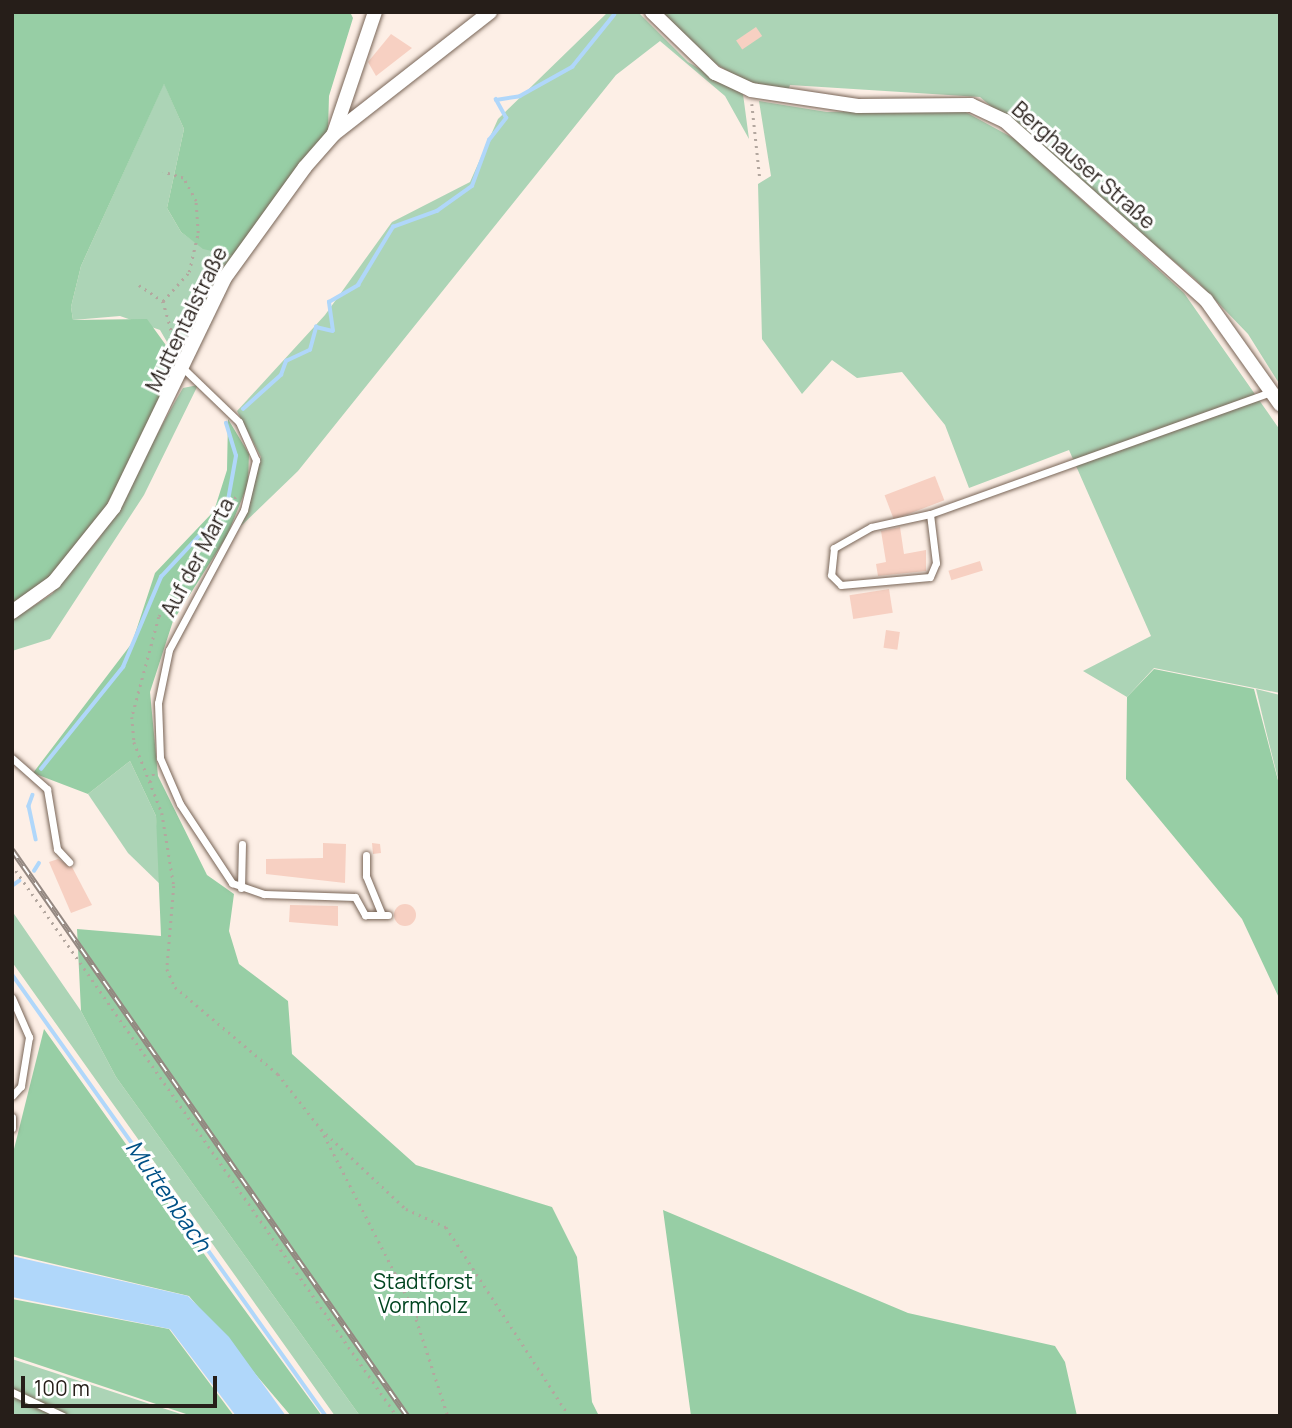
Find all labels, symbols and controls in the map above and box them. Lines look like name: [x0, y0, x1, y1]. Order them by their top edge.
street label: Berghauser Straße: [1007, 96, 1161, 234]
street label: Muttentalstraße: [140, 242, 232, 396]
street label: Auf der Marta: [155, 493, 239, 621]
water label: Muttenbach: [121, 1134, 217, 1256]
park label: Stadtforst Vormholz: [373, 1268, 473, 1318]
scale bar: [24, 1362, 220, 1406]
text: 100 m: [34, 1374, 90, 1402]

